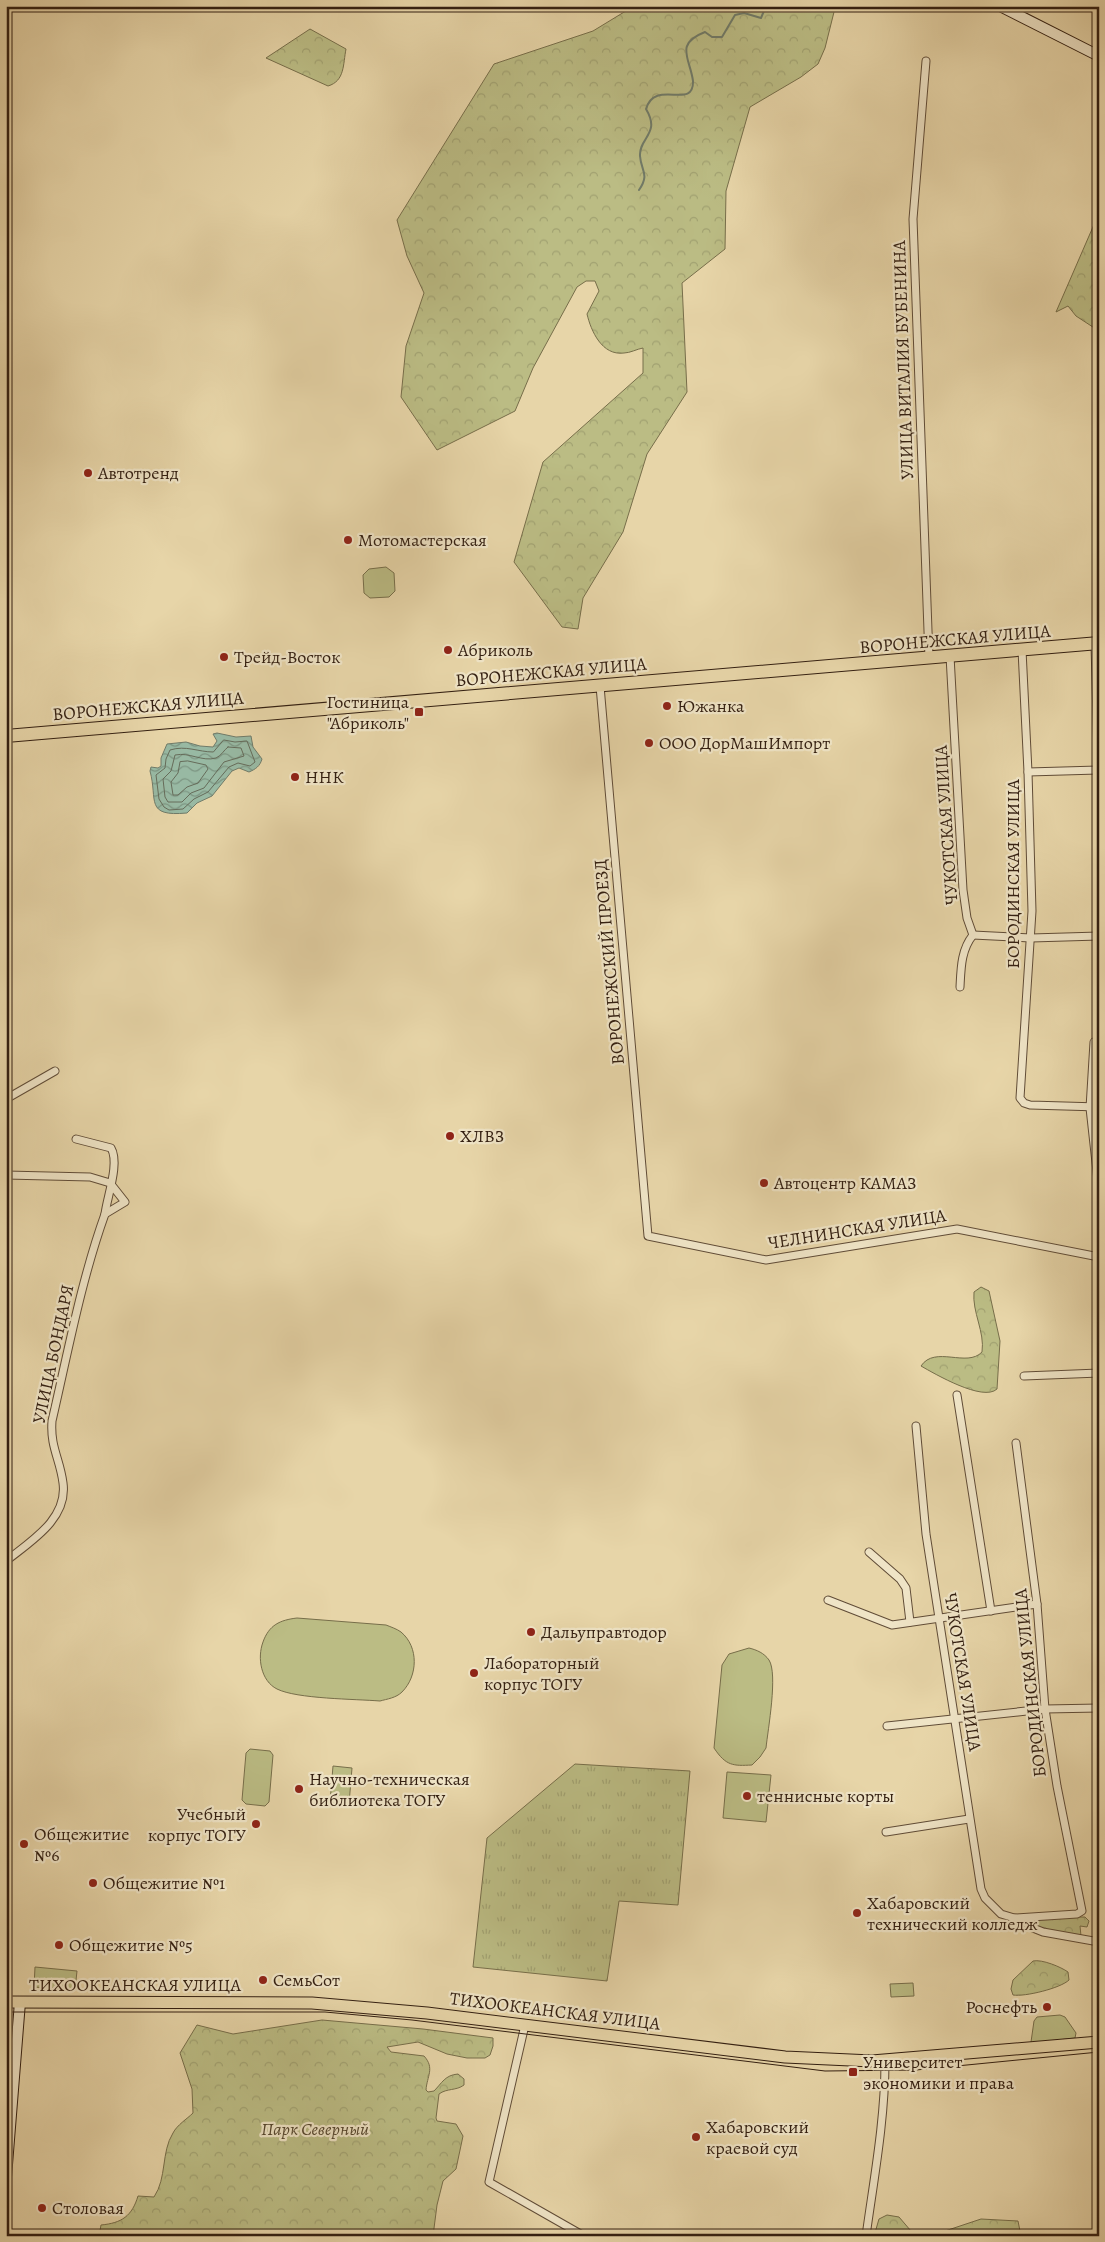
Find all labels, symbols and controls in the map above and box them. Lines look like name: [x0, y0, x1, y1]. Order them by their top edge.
street label: УЛИЦА ВИТАЛИЯ БУБЕНИНА: [887, 239, 919, 480]
place label: Автотренд: [97, 461, 179, 485]
marker: Автотренд: [82, 467, 94, 479]
place label: Мотомастерская: [358, 528, 487, 552]
marker: Мотомастерская: [342, 534, 354, 546]
street label: ВОРОНЕЖСКАЯ УЛИЦА: [858, 619, 1052, 659]
place label: Абриколь: [457, 638, 533, 662]
marker: Абриколь: [442, 644, 454, 656]
place label: Трейд-Восток: [234, 645, 341, 669]
marker: Трейд-Восток: [218, 651, 230, 663]
street label: ВОРОНЕЖСКАЯ УЛИЦА: [454, 652, 648, 692]
street label: ВОРОНЕЖСКАЯ УЛИЦА: [51, 686, 245, 726]
place label: Гостиница "Абриколь": [327, 690, 410, 735]
place label: Южанка: [677, 694, 745, 718]
marker: Южанка: [661, 700, 673, 712]
marker: Гостиница "Абриколь": [413, 706, 425, 718]
place label: ООО ДорМашИмпорт: [659, 731, 830, 755]
marker: ООО ДорМашИмпорт: [643, 737, 655, 749]
street label: ЧУКОТСКАЯ УЛИЦА: [928, 744, 964, 906]
place label: ННК: [305, 765, 344, 789]
marker: ННК: [289, 771, 301, 783]
street label: БОРОДИНСКАЯ УЛИЦА: [1001, 779, 1025, 969]
street label: ВОРОНЕЖСКИЙ ПРОЕЗД: [588, 858, 630, 1066]
place label: ХЛВЗ: [460, 1124, 504, 1148]
marker: ХЛВЗ: [444, 1130, 456, 1142]
place label: Автоцентр КАМАЗ: [773, 1171, 917, 1195]
marker: Автоцентр КАМАЗ: [758, 1177, 770, 1189]
street label: ЧЕЛНИНСКАЯ УЛИЦА: [766, 1203, 948, 1255]
street label: УЛИЦА БОНДАРЯ: [27, 1282, 79, 1426]
street label: БОРОДИНСКАЯ УЛИЦА: [1008, 1587, 1052, 1778]
street label: ЧУКОТСКАЯ УЛИЦА: [939, 1591, 987, 1753]
place label: Дальуправтодор: [541, 1620, 667, 1644]
marker: Дальуправтодор: [525, 1626, 537, 1638]
place label: Лабораторный корпус ТОГУ: [484, 1651, 600, 1696]
marker: Лабораторный корпус ТОГУ: [468, 1667, 480, 1679]
place label: Научно-техническая библиотека ТОГУ: [309, 1767, 470, 1812]
marker: Научно-техническая библиотека ТОГУ: [293, 1783, 305, 1795]
place label: теннисные корты: [757, 1784, 894, 1808]
marker: теннисные корты: [741, 1790, 753, 1802]
place label: Учебный корпус ТОГУ: [148, 1802, 247, 1847]
marker: Учебный корпус ТОГУ: [250, 1818, 262, 1830]
place label: Общежитие №6: [34, 1822, 129, 1867]
marker: Общежитие №6: [18, 1838, 30, 1850]
place label: Общежитие №1: [103, 1871, 225, 1895]
marker: Общежитие №1: [87, 1877, 99, 1889]
place label: Хабаровский технический колледж: [867, 1891, 1038, 1936]
marker: Хабаровский технический колледж: [851, 1907, 863, 1919]
place label: Общежитие №5: [69, 1933, 193, 1957]
marker: Общежитие №5: [53, 1939, 65, 1951]
place label: СемьСот: [273, 1968, 340, 1992]
street label: ТИХООКЕАНСКАЯ УЛИЦА: [29, 1973, 241, 1997]
marker: СемьСот: [257, 1974, 269, 1986]
street label: ТИХООКЕАНСКАЯ УЛИЦА: [448, 1986, 662, 2036]
place label: Роснефть: [966, 1995, 1037, 2019]
marker: Роснефть: [1041, 2001, 1053, 2013]
place label: Университет экономики и права: [863, 2050, 1015, 2095]
marker: Университет экономики и права: [847, 2066, 859, 2078]
place label: Хабаровский краевой суд: [706, 2115, 809, 2160]
park label: Парк Северный: [261, 2117, 369, 2141]
marker: Хабаровский краевой суд: [690, 2131, 702, 2143]
place label: Столовая: [52, 2196, 124, 2220]
marker: Столовая: [36, 2202, 48, 2214]

